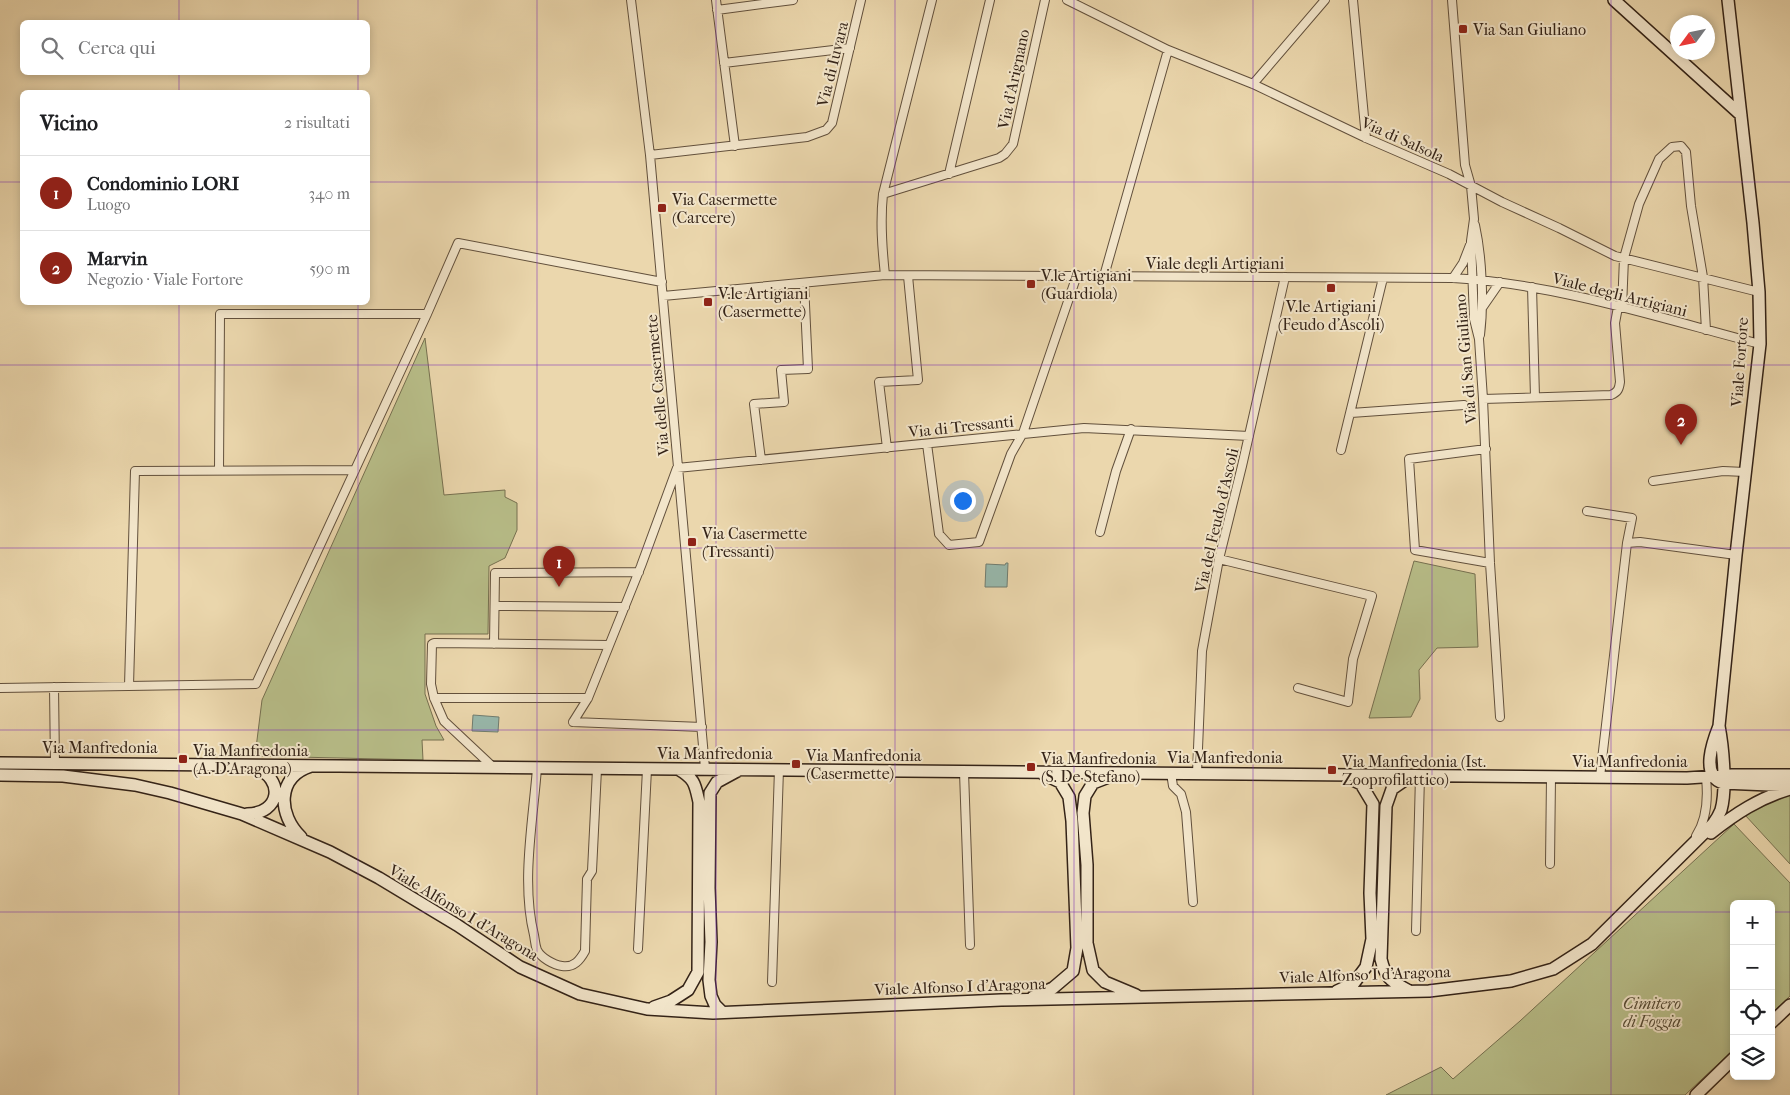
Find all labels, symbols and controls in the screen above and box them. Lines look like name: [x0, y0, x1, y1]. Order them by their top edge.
north arrow: [1670, 15, 1715, 60]
street label: Via di Iuvara: [812, 19, 852, 110]
search box: [20, 20, 370, 75]
place label: Via San Giuliano: [1472, 20, 1586, 39]
marker: Via San Giuliano: [1457, 23, 1469, 35]
street label: Via d'Arignano: [993, 27, 1033, 132]
icon: search: [38, 34, 66, 62]
text: Cerca qui: [78, 37, 156, 59]
text: Vicino: [40, 111, 98, 135]
street label: Via di Salsola: [1358, 112, 1448, 166]
text: 2 risultati: [284, 113, 350, 132]
text: Condominio LORI: [87, 173, 239, 195]
text: 1: [53, 184, 59, 203]
text: 340 m: [308, 184, 350, 203]
place label: Via Casermette (Carcere): [671, 190, 777, 227]
text: Luogo: [87, 195, 130, 214]
marker: Via Casermette (Carcere): [656, 202, 668, 214]
text: Marvin: [87, 248, 147, 270]
street label: Viale degli Artigiani: [1145, 254, 1284, 273]
text: 2: [52, 259, 60, 278]
text: 590 m: [309, 259, 350, 278]
place label: V.le Artigiani (Guardiola): [1040, 266, 1132, 303]
street label: Viale degli Artigiani: [1550, 268, 1690, 320]
text: Negozio · Viale Fortore: [87, 270, 243, 289]
marker: V.le Artigiani (Guardiola): [1025, 278, 1037, 290]
marker: V.le Artigiani (Feudo d'Ascoli): [1325, 282, 1337, 294]
place label: V.le Artigiani (Casermette): [717, 284, 809, 321]
street label: Via di San Giuliano: [1450, 293, 1481, 426]
marker: V.le Artigiani (Casermette): [702, 296, 714, 308]
place label: V.le Artigiani (Feudo d'Ascoli): [1278, 297, 1384, 334]
street label: Via delle Casermette: [642, 313, 673, 457]
street label: Viale Fortore: [1727, 316, 1752, 409]
pin: 2: [1665, 404, 1697, 445]
street label: Via di Tressanti: [906, 411, 1015, 442]
street label: Via del Feudo d'Ascoli: [1190, 446, 1242, 595]
your location: [950, 488, 976, 514]
place label: Via Casermette (Tressanti): [701, 524, 807, 561]
marker: Via Casermette (Tressanti): [686, 536, 698, 548]
pin: 1: [543, 546, 575, 587]
street label: Via Manfredonia: [41, 738, 158, 757]
place label: Via Manfredonia (A. D'Aragona): [192, 741, 309, 778]
street label: Via Manfredonia: [656, 744, 773, 763]
place label: Via Manfredonia (Casermette): [805, 746, 922, 783]
street label: Via Manfredonia: [1166, 748, 1283, 767]
place label: Via Manfredonia (S. De Stefano): [1040, 749, 1157, 786]
place label: Via Manfredonia (Ist. Zooprofilattico): [1341, 752, 1486, 789]
street label: Via Manfredonia: [1571, 752, 1688, 771]
marker: Via Manfredonia (A. D'Aragona): [177, 753, 189, 765]
marker: Via Manfredonia (Casermette): [790, 758, 802, 770]
marker: Via Manfredonia (S. De Stefano): [1025, 761, 1037, 773]
marker: Via Manfredonia (Ist. Zooprofilattico): [1326, 764, 1338, 776]
street label: Viale Alfonso I d'Aragona: [384, 860, 543, 965]
map controls: [1730, 900, 1775, 1080]
button: +: [1730, 900, 1775, 945]
button: −: [1730, 945, 1775, 990]
street label: Viale Alfonso I d'Aragona: [1278, 962, 1452, 987]
street label: Viale Alfonso I d'Aragona: [873, 974, 1047, 999]
button: locate: [1730, 990, 1775, 1035]
park label: Cimitero di Foggia: [1623, 994, 1681, 1031]
button: layers: [1730, 1035, 1775, 1080]

